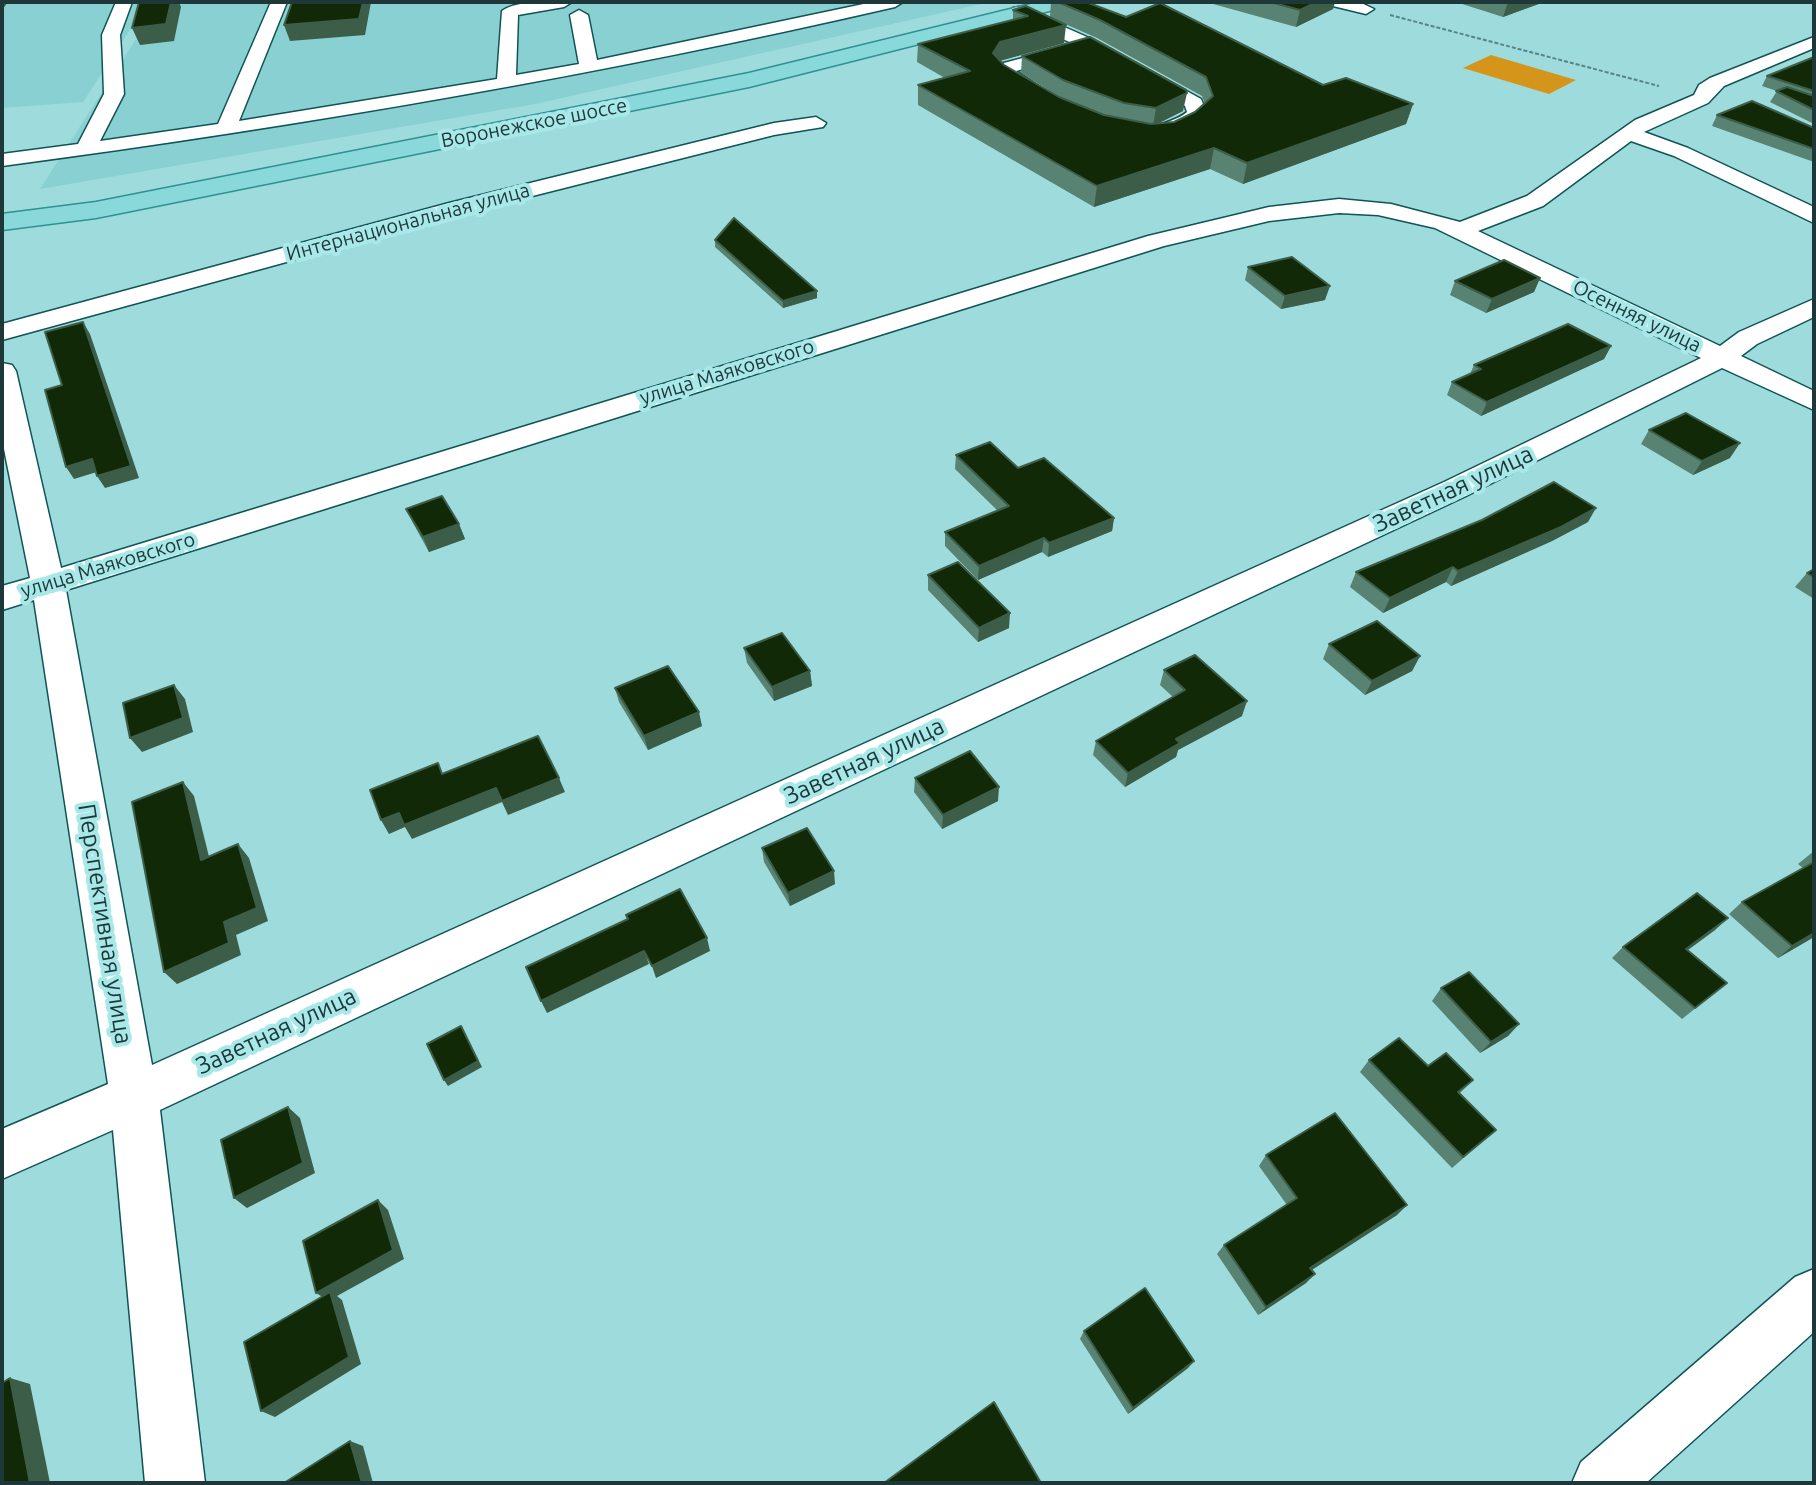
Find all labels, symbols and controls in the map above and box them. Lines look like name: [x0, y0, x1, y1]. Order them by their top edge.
street label: Воронежское шоссе: [439, 93, 629, 153]
street label: Интернациональная улица: [284, 178, 532, 266]
street label: Осенняя улица: [1569, 275, 1705, 357]
street label: улица Маяковского: [637, 334, 817, 410]
street label: Заветная улица: [1368, 439, 1538, 539]
street label: улица Маяковского: [18, 527, 198, 603]
street label: Заветная улица: [779, 711, 949, 811]
street label: Перспективная улица: [72, 802, 138, 1046]
street label: Заветная улица: [191, 981, 361, 1081]

